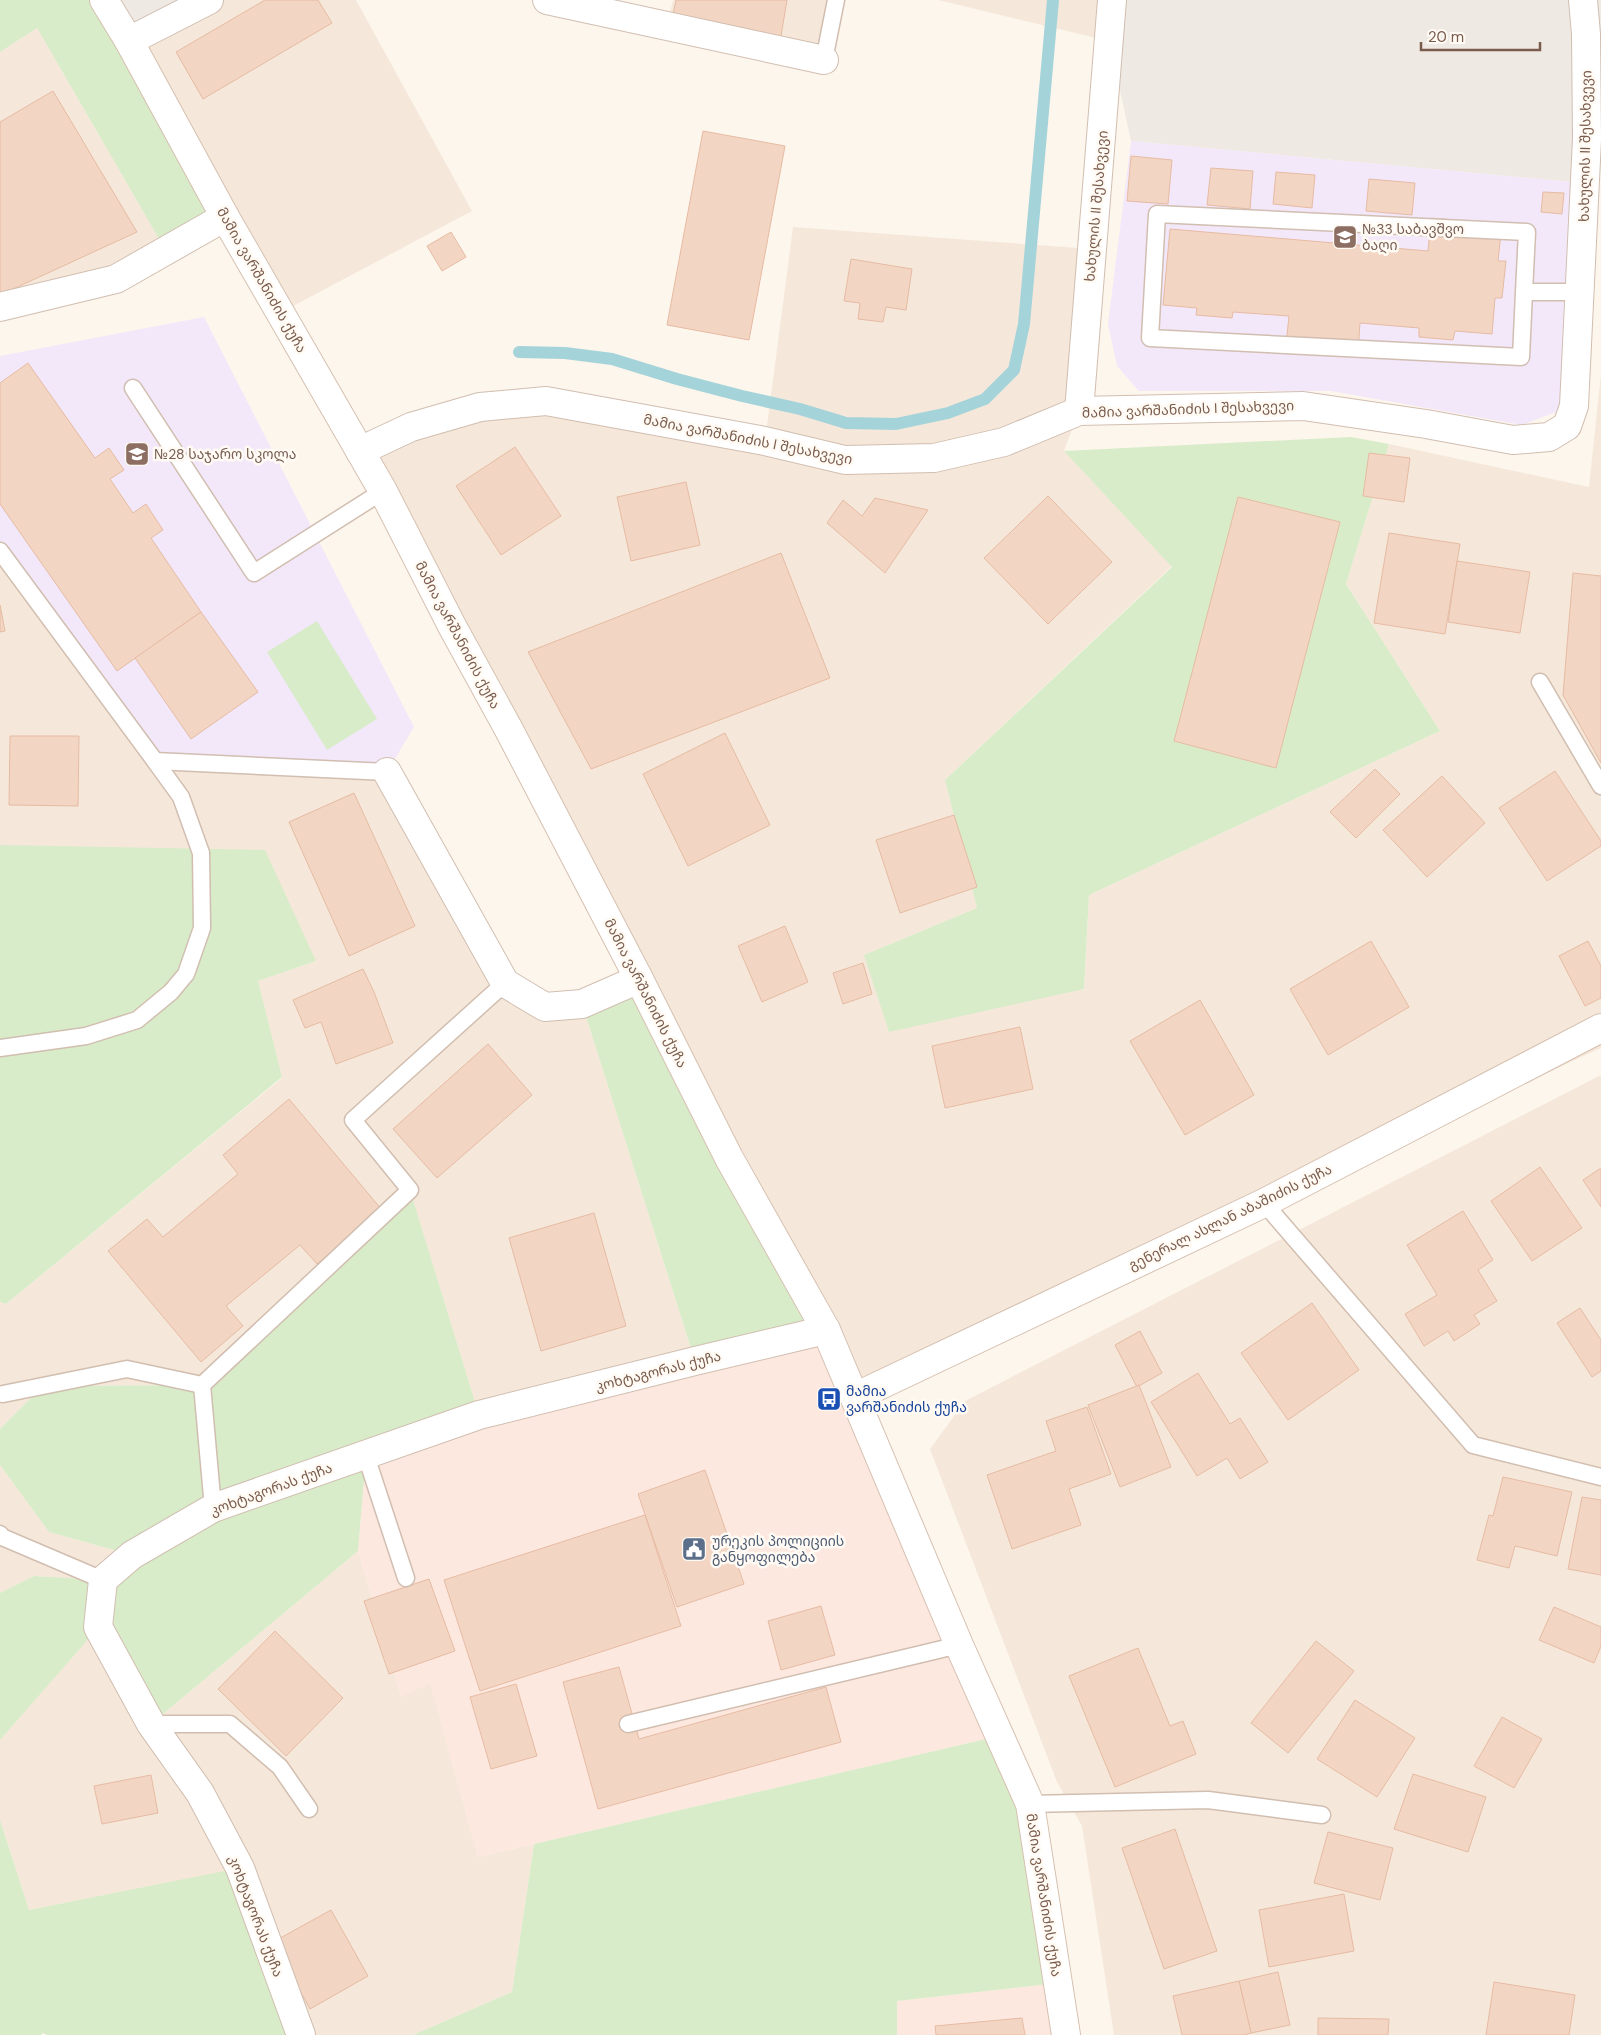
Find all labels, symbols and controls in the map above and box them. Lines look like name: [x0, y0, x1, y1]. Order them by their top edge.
scale bar: [1421, 20, 1540, 52]
text: 20 m: [1428, 27, 1464, 47]
street label: ხახულის II შესახვევი: [1575, 70, 1595, 222]
street label: ხახულის II შესახვევი: [1080, 130, 1112, 282]
street label: მამია ვარშანიძის ქუჩა: [213, 204, 311, 356]
place label: №33 საბავშვო ბაღი: [1362, 220, 1464, 254]
school or university icon: №33 საბავშვო ბაღი: [1332, 224, 1358, 250]
street label: მამია ვარშანიძის I შესახვევი: [1082, 396, 1294, 422]
street label: მამია ვარშანიძის I შესახვევი: [642, 410, 854, 468]
school or university icon: №28 საჯარო სკოლა: [124, 441, 150, 467]
place label: №28 საჯარო სკოლა: [154, 445, 297, 463]
street label: მამია ვარშანიძის ქუჩა: [411, 558, 505, 712]
street label: მამია ვარშანიძის ქუჩა: [601, 915, 691, 1071]
street label: გენერალ ასლან აბაშიძის ქუჩა: [1125, 1160, 1335, 1274]
street label: კოხტაგორას ქუჩა: [593, 1347, 723, 1395]
place label: მამია ვარშანიძის ქუჩა: [846, 1382, 967, 1416]
bus stop icon: მამია ვარშანიძის ქუჩა: [816, 1386, 842, 1412]
street label: კოხტაგორას ქუჩა: [207, 1458, 335, 1520]
place label: ურეკის პოლიციის განყოფილება: [712, 1532, 844, 1566]
public building icon: ურეკის პოლიციის განყოფილება: [681, 1536, 707, 1562]
street label: მამია ვარშანიძის ქუჩა: [1022, 1812, 1066, 1978]
street label: კოხტაგორას ქუჩა: [224, 1853, 288, 1979]

